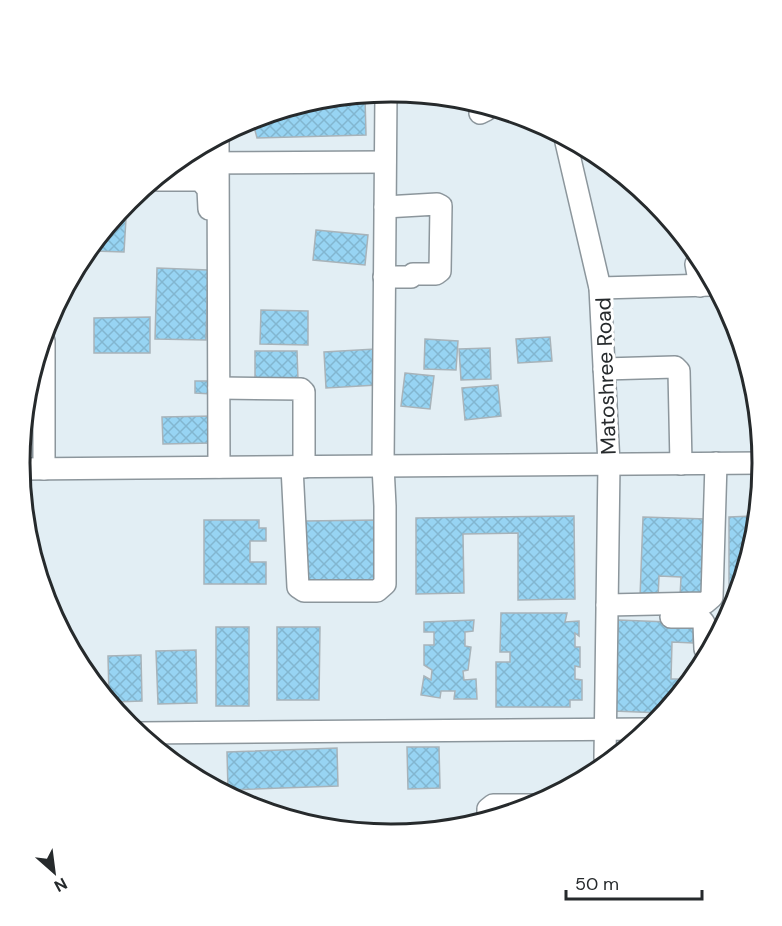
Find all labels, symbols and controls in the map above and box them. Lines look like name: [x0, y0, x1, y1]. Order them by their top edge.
street label: Matoshree Road: [589, 297, 623, 455]
north arrow: [24, 842, 84, 902]
scale bar: [566, 863, 702, 901]
text: 50 m: [575, 872, 619, 896]
text: N: [51, 873, 71, 897]

